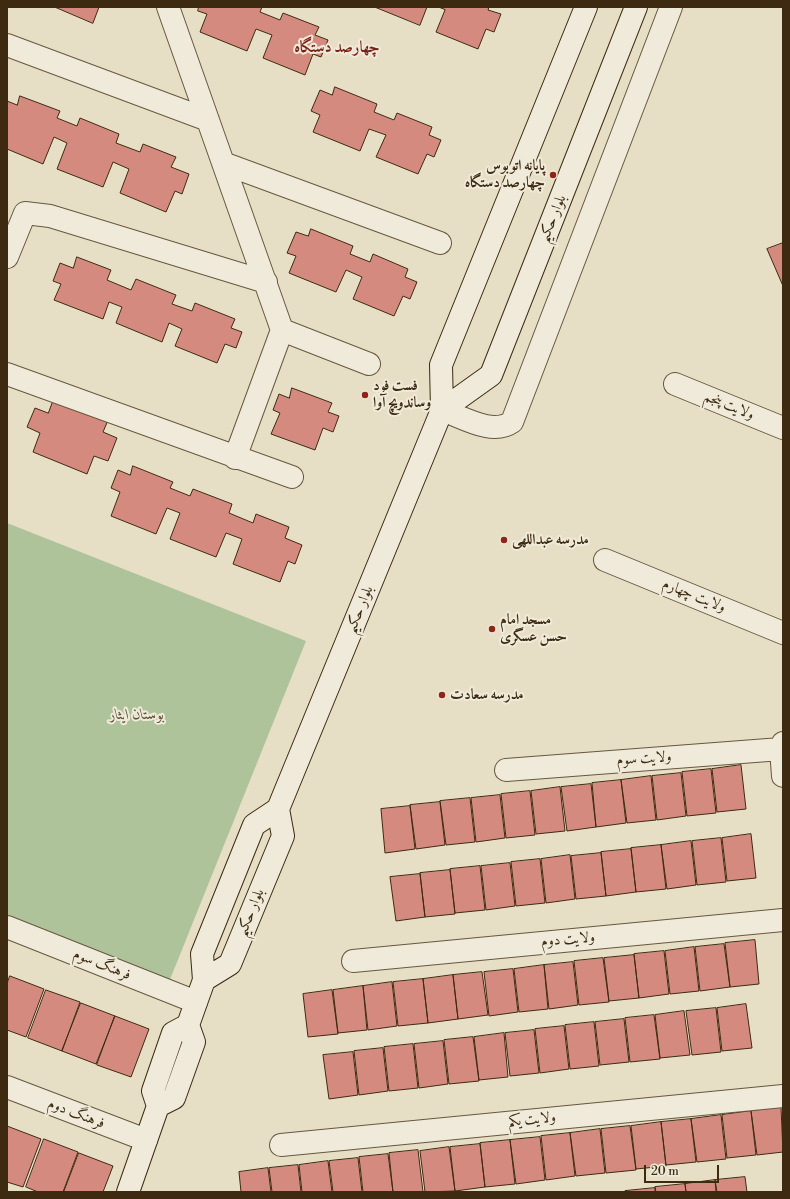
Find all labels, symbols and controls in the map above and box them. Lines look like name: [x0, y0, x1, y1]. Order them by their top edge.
district label: چهارصد دستگاه: [294, 38, 380, 58]
place label: پایانه اتوبوس چهارصد دستگاه: [465, 157, 545, 192]
marker: پایانه اتوبوس چهارصد دستگاه: [548, 170, 558, 180]
street label: بلوار حکیم: [535, 192, 571, 246]
place label: فست فود وساندویچ آوا: [373, 377, 431, 412]
street label: ولایت پنجم: [701, 388, 757, 424]
marker: فست فود وساندویچ آوا: [360, 390, 370, 400]
place label: مدرسه عبداللهی: [512, 531, 589, 549]
marker: مدرسه عبداللهی: [499, 535, 509, 545]
street label: ولایت چهارم: [660, 575, 728, 617]
street label: بلوار حکیم: [342, 583, 378, 637]
place label: مسجد امام حسن عسگری: [500, 611, 567, 646]
marker: مسجد امام حسن عسگری: [487, 624, 497, 634]
place label: مدرسه سعادت: [450, 686, 524, 704]
marker: مدرسه سعادت: [437, 690, 447, 700]
park label: بوستان ایثار: [110, 706, 164, 724]
street label: ولایت سوم: [616, 748, 672, 770]
street label: بلوار حکیم: [233, 886, 269, 940]
street label: ولایت دوم: [540, 929, 596, 951]
street label: فرهنگ سوم: [71, 945, 133, 985]
street label: فرهنگ دوم: [45, 1095, 107, 1133]
street label: ولایت یکم: [507, 1109, 557, 1131]
scale bar: [646, 1157, 721, 1183]
text: 20 m: [651, 1164, 679, 1179]

